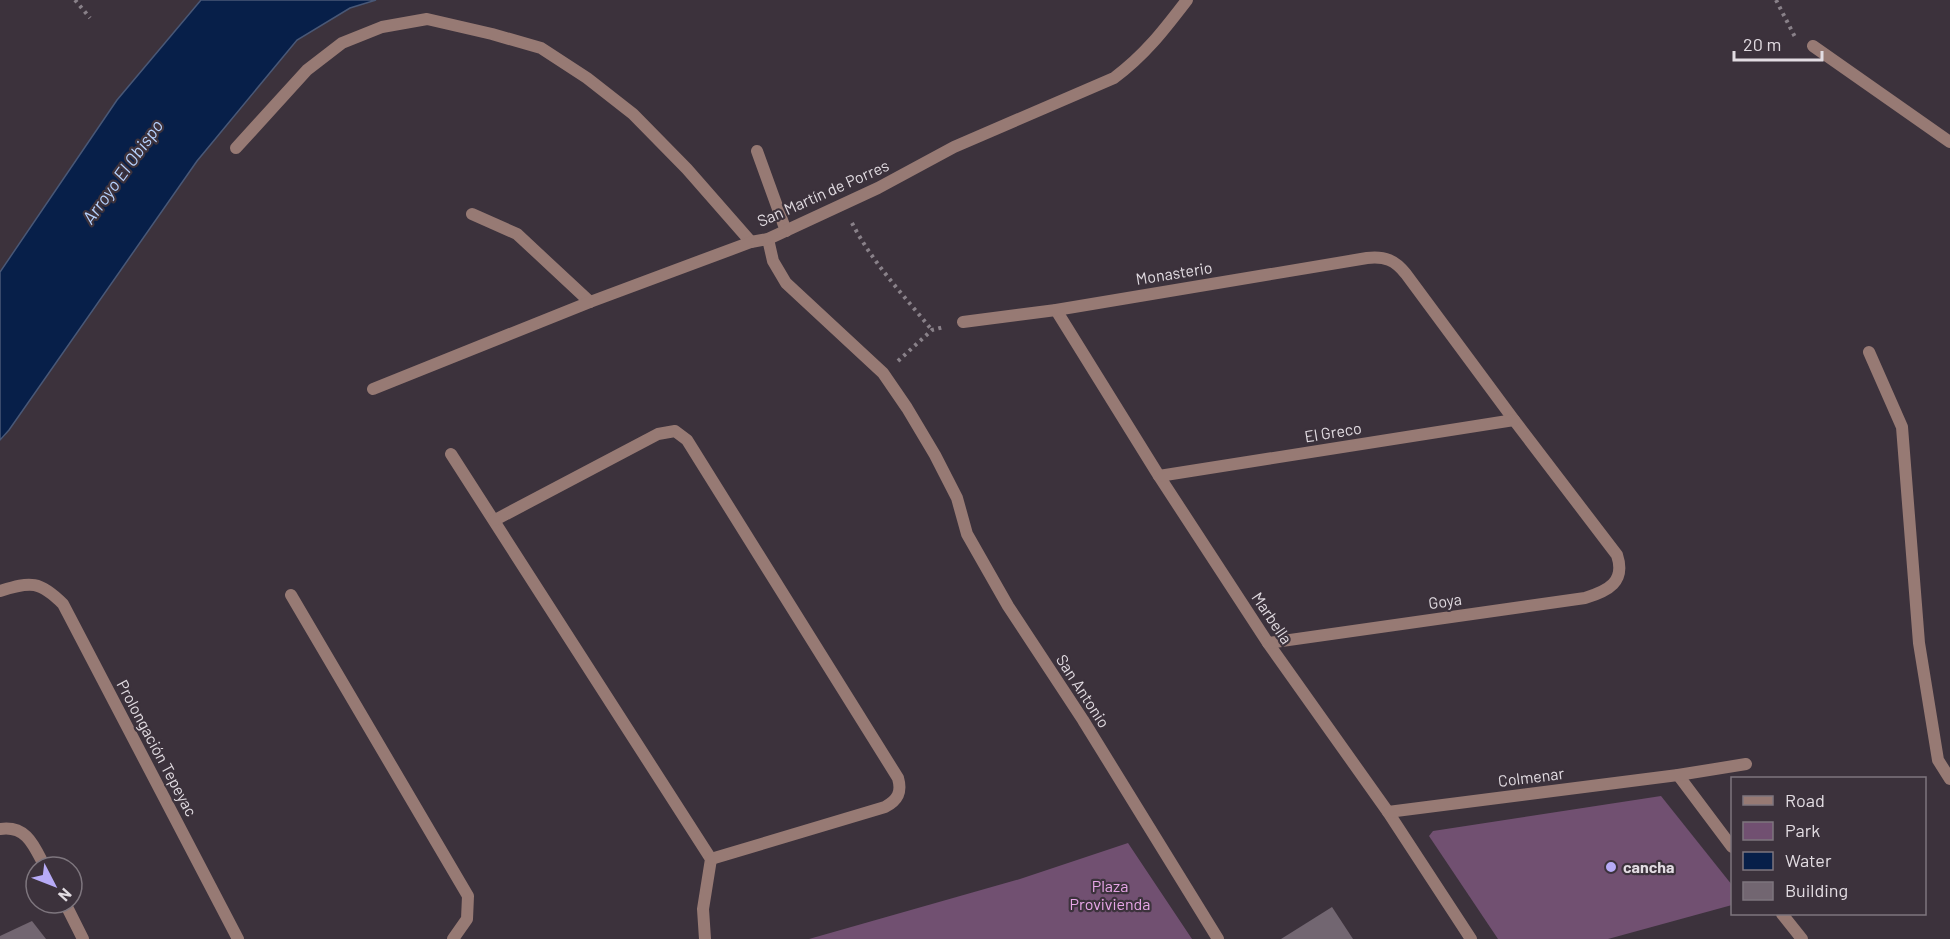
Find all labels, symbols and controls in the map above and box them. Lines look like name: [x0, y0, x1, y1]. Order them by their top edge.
scale bar: [1734, 24, 1822, 62]
text: 20 m: [1743, 33, 1781, 55]
water label: Arroyo El Obispo: [77, 115, 167, 228]
street label: San Martín de Porres: [754, 155, 892, 230]
street label: Monasterio: [1134, 257, 1214, 288]
street label: El Greco: [1303, 418, 1363, 445]
street label: Marbella: [1248, 588, 1297, 647]
street label: Goya: [1427, 589, 1463, 612]
street label: San Antonio: [1053, 651, 1114, 731]
street label: Prolongación Tepeyac: [113, 676, 201, 819]
street label: Colmenar: [1497, 763, 1565, 790]
legend: [1731, 777, 1926, 915]
text: Road: [1785, 789, 1825, 811]
text: Park: [1785, 819, 1820, 841]
text: Water: [1785, 849, 1832, 871]
north arrow: [24, 855, 84, 915]
place label: cancha: [1623, 857, 1675, 876]
marker: cancha: [1604, 860, 1618, 874]
park label: Plaza Provivienda: [1070, 876, 1150, 913]
text: Building: [1785, 879, 1848, 901]
text: N: [55, 885, 76, 906]

